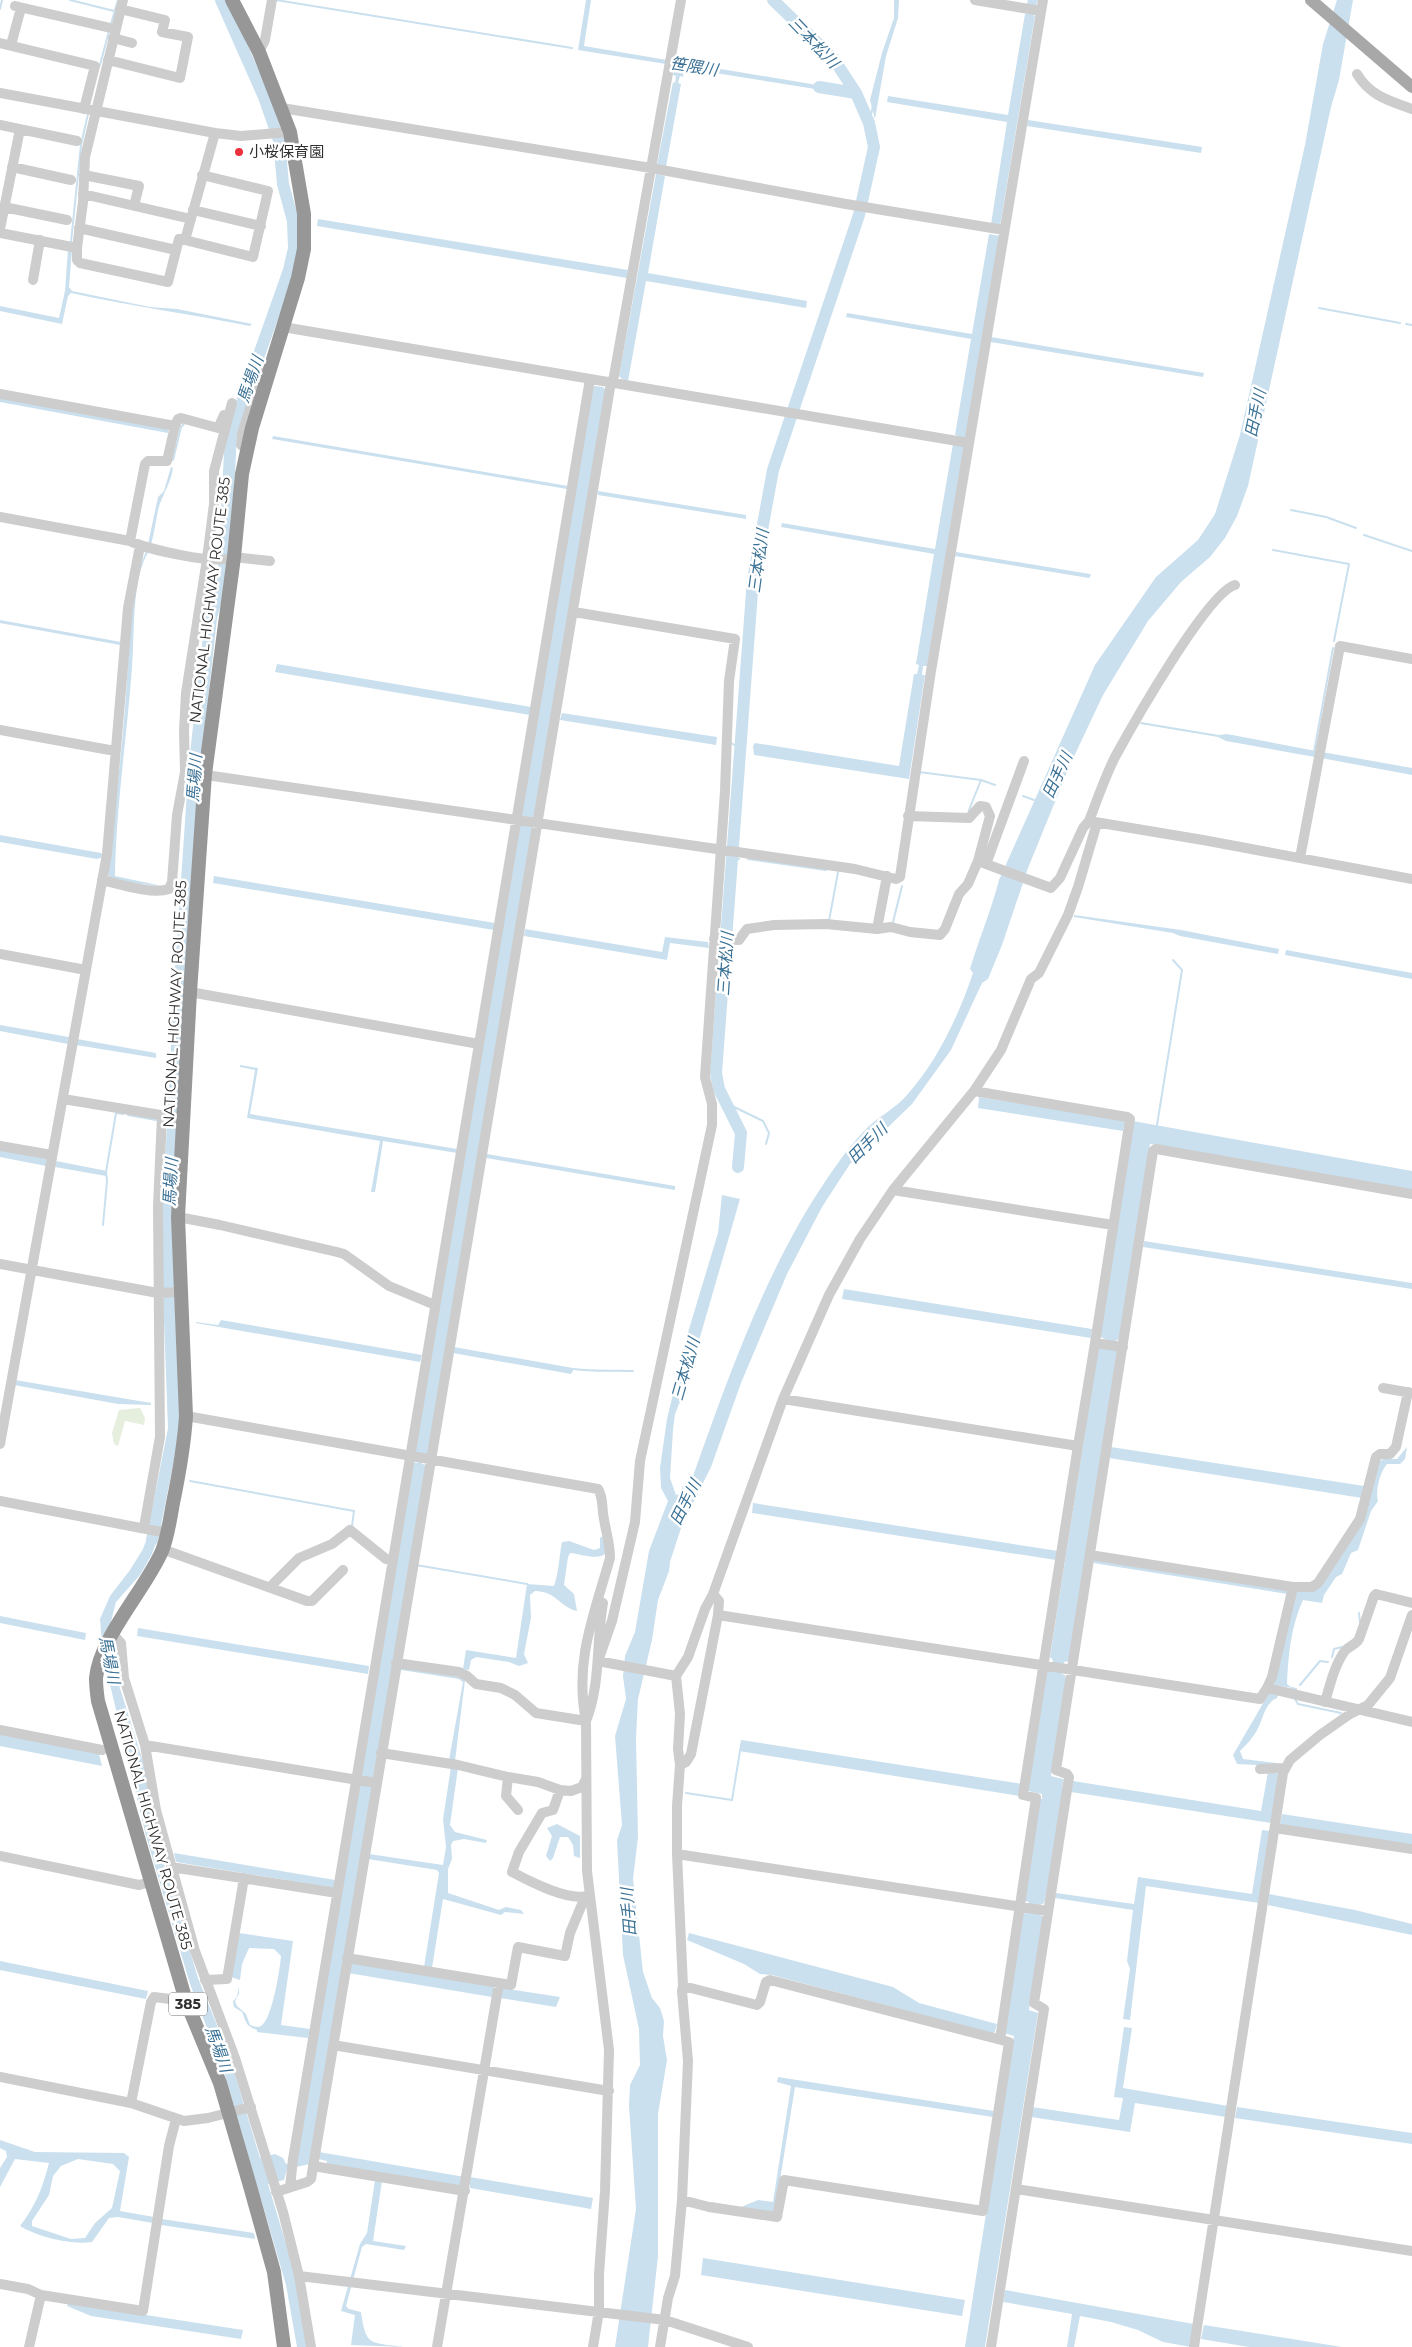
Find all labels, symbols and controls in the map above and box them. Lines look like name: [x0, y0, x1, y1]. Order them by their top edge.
water label: 三本松川: [785, 13, 844, 73]
water label: 笹隈川: [669, 53, 721, 80]
place label: 小桜保育園: [249, 142, 324, 161]
marker: 小桜保育園: [233, 146, 245, 158]
water label: 馬場川: [234, 351, 268, 405]
water label: 田手川: [1241, 386, 1270, 439]
street label: NATIONAL HIGHWAY ROUTE 385: [185, 476, 234, 724]
water label: 三本松川: [745, 526, 773, 594]
water label: 田手川: [1039, 748, 1077, 801]
water label: 馬場川: [183, 751, 206, 803]
street label: NATIONAL HIGHWAY ROUTE 385: [159, 880, 190, 1128]
water label: 三本松川: [714, 929, 737, 997]
water label: 田手川: [844, 1118, 892, 1167]
water label: 馬場川: [160, 1156, 181, 1206]
water label: 三本松川: [668, 1334, 704, 1403]
water label: 田手川: [666, 1475, 706, 1528]
water label: 馬場川: [96, 1635, 124, 1687]
street label: NATIONAL HIGHWAY ROUTE 385: [110, 1708, 197, 1952]
water label: 田手川: [617, 1885, 640, 1937]
road number: 385: [169, 1992, 207, 2016]
water label: 馬場川: [201, 2023, 236, 2077]

